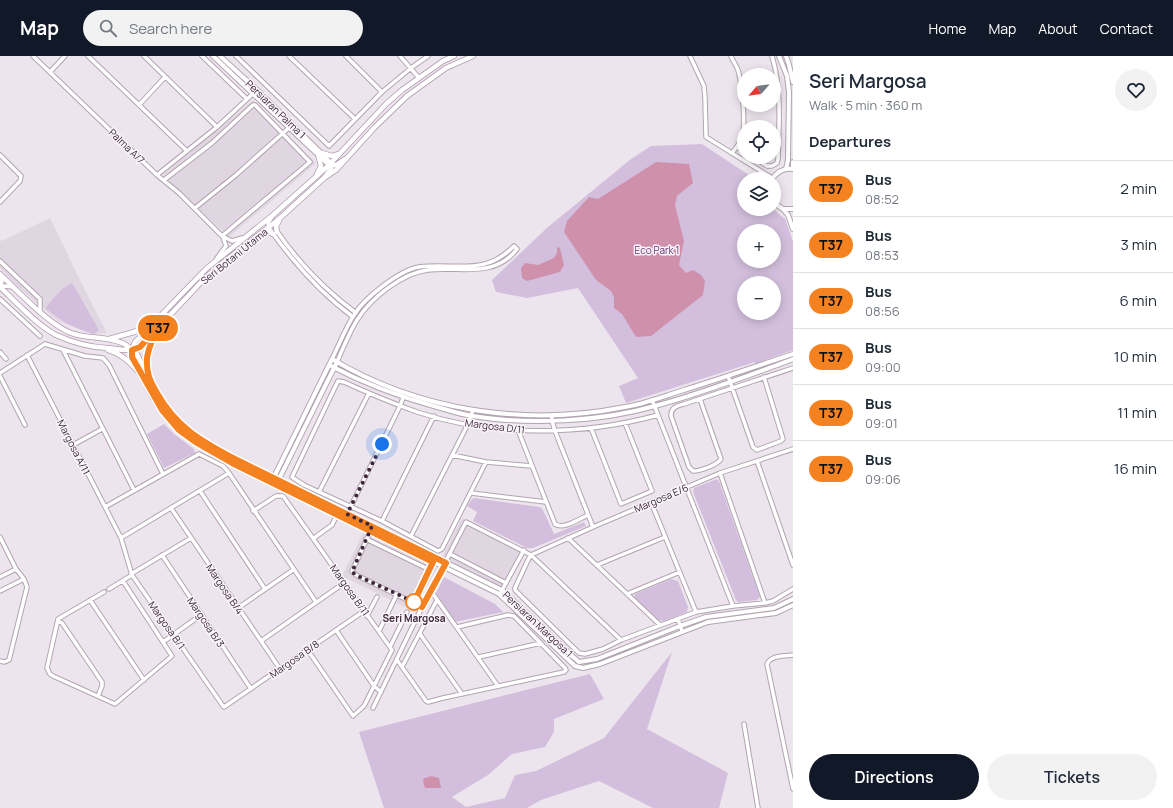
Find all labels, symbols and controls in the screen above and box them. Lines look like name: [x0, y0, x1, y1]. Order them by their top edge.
search box: [83, 10, 363, 46]
text: Map: [20, 15, 59, 41]
icon: search: [97, 17, 119, 39]
text: Search here: [129, 18, 212, 39]
text: Home: [929, 19, 966, 38]
text: Map: [988, 19, 1016, 38]
text: About: [1038, 19, 1078, 38]
text: Contact: [1100, 19, 1153, 38]
north arrow: [737, 68, 781, 112]
map controls: [737, 68, 781, 320]
text: Seri Margosa: [809, 68, 927, 94]
button: heart: [1115, 69, 1157, 111]
street label: Persiaran Palma 1: [243, 77, 309, 141]
text: Walk · 5 min · 360 m: [809, 96, 922, 114]
button: locate: [737, 120, 781, 164]
street label: Palma A/7: [106, 125, 148, 167]
text: Departures: [809, 131, 891, 152]
text: Bus: [865, 169, 892, 190]
button: layers: [737, 172, 781, 216]
text: 2 min: [1120, 178, 1157, 199]
text: T37: [819, 179, 843, 198]
text: 08:52: [865, 190, 899, 208]
button: +: [737, 224, 781, 268]
street label: Seri Botani Utama: [198, 225, 270, 287]
text: Bus: [865, 225, 892, 246]
text: 3 min: [1121, 234, 1157, 255]
text: T37: [819, 235, 843, 254]
park label: Eco Park 1: [635, 243, 679, 257]
text: 08:53: [865, 246, 899, 264]
button: −: [737, 276, 781, 320]
text: Bus: [865, 281, 892, 302]
text: 6 min: [1120, 290, 1157, 311]
text: T37: [819, 291, 843, 310]
text: 08:56: [865, 302, 900, 320]
line badge: T37: [135, 315, 181, 341]
text: T37: [146, 318, 170, 337]
text: Bus: [865, 337, 892, 358]
text: 10 min: [1114, 346, 1157, 367]
text: T37: [819, 347, 843, 366]
text: 09:00: [865, 358, 901, 376]
text: Bus: [865, 393, 892, 414]
text: 11 min: [1117, 402, 1157, 423]
text: T37: [819, 403, 843, 422]
text: 09:01: [865, 414, 898, 432]
street label: Margosa D/11: [464, 415, 526, 437]
street label: Margosa A/11: [54, 417, 94, 477]
your location: [372, 434, 392, 454]
text: Bus: [865, 449, 892, 470]
text: 16 min: [1114, 458, 1157, 479]
text: T37: [819, 459, 843, 478]
text: 09:06: [865, 470, 901, 488]
street label: Margosa E/6: [632, 480, 690, 516]
street label: Margosa B/4: [203, 561, 247, 617]
street label: Margosa B/11: [327, 562, 373, 618]
street label: Persiaran Margosa 1: [500, 588, 576, 660]
marker: Seri Margosa: [405, 593, 423, 611]
street label: Margosa B/3: [184, 594, 228, 650]
street label: Margosa B/1: [145, 598, 189, 652]
place label: Seri Margosa: [383, 611, 446, 625]
street label: Margosa B/8: [266, 637, 322, 681]
button: Directions: [809, 754, 979, 800]
button: Tickets: [987, 754, 1157, 800]

